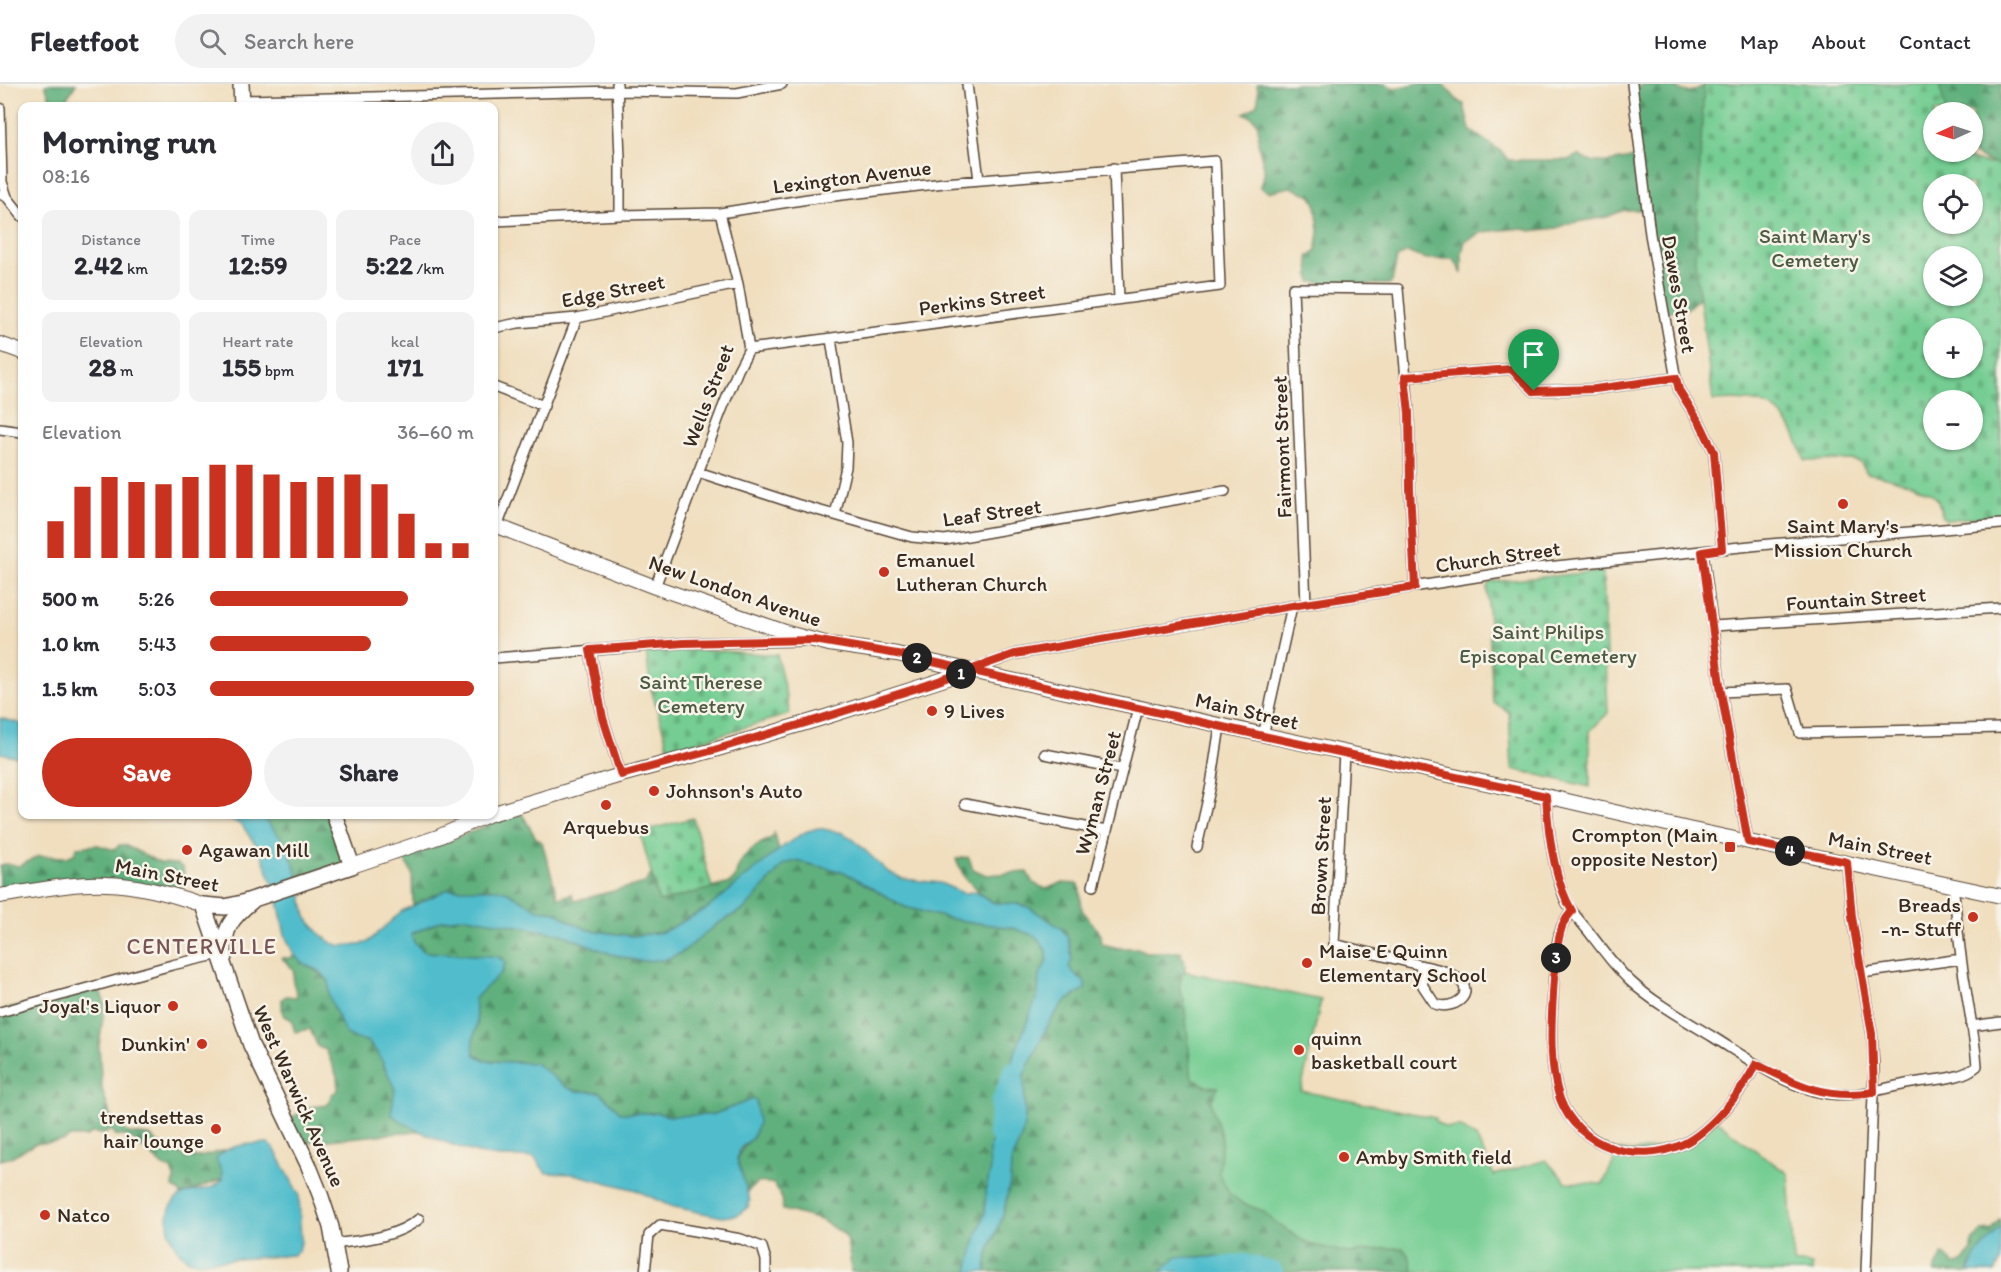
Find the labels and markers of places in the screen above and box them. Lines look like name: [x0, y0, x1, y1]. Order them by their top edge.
pin: [1508, 329, 1559, 391]
marker: Saint Mary's Mission Church: [1836, 497, 1850, 511]
place label: Saint Mary's Mission Church: [1774, 513, 1913, 562]
place label: Emanuel Lutheran Church: [896, 547, 1047, 596]
marker: Emanuel Lutheran Church: [877, 565, 891, 579]
pin: 2: [902, 643, 932, 673]
pin: 1: [946, 659, 976, 689]
place label: 9 Lives: [944, 698, 1005, 723]
marker: 9 Lives: [925, 704, 939, 718]
place label: Johnson's Auto: [666, 778, 803, 803]
marker: Johnson's Auto: [647, 784, 661, 798]
marker: Arquebus: [599, 798, 613, 812]
place label: Arquebus: [563, 814, 649, 839]
place label: Crompton (Main opposite Nestor): [1570, 822, 1718, 871]
pin: 4: [1775, 836, 1805, 866]
place label: Agawan Mill: [199, 837, 309, 862]
marker: Crompton (Main opposite Nestor): [1723, 840, 1737, 854]
marker: Agawan Mill: [180, 843, 194, 857]
place label: Breads -n- Stuff: [1881, 892, 1962, 941]
marker: Breads -n- Stuff: [1966, 910, 1980, 924]
place label: Maise E Quinn Elementary School: [1319, 938, 1487, 987]
pin: 3: [1541, 943, 1571, 973]
marker: Maise E Quinn Elementary School: [1300, 956, 1314, 970]
place label: Joyal's Liquor: [39, 993, 161, 1018]
marker: Joyal's Liquor: [166, 999, 180, 1013]
place label: quinn basketball court: [1311, 1025, 1457, 1074]
place label: Dunkin': [121, 1031, 190, 1056]
marker: Dunkin': [195, 1037, 209, 1051]
marker: quinn basketball court: [1292, 1043, 1306, 1057]
place label: trendsettas hair lounge: [100, 1104, 204, 1153]
marker: trendsettas hair lounge: [209, 1122, 223, 1136]
place label: Amby Smith field: [1356, 1144, 1512, 1169]
marker: Amby Smith field: [1337, 1150, 1351, 1164]
place label: Natco: [57, 1202, 110, 1227]
marker: Natco: [38, 1208, 52, 1222]

